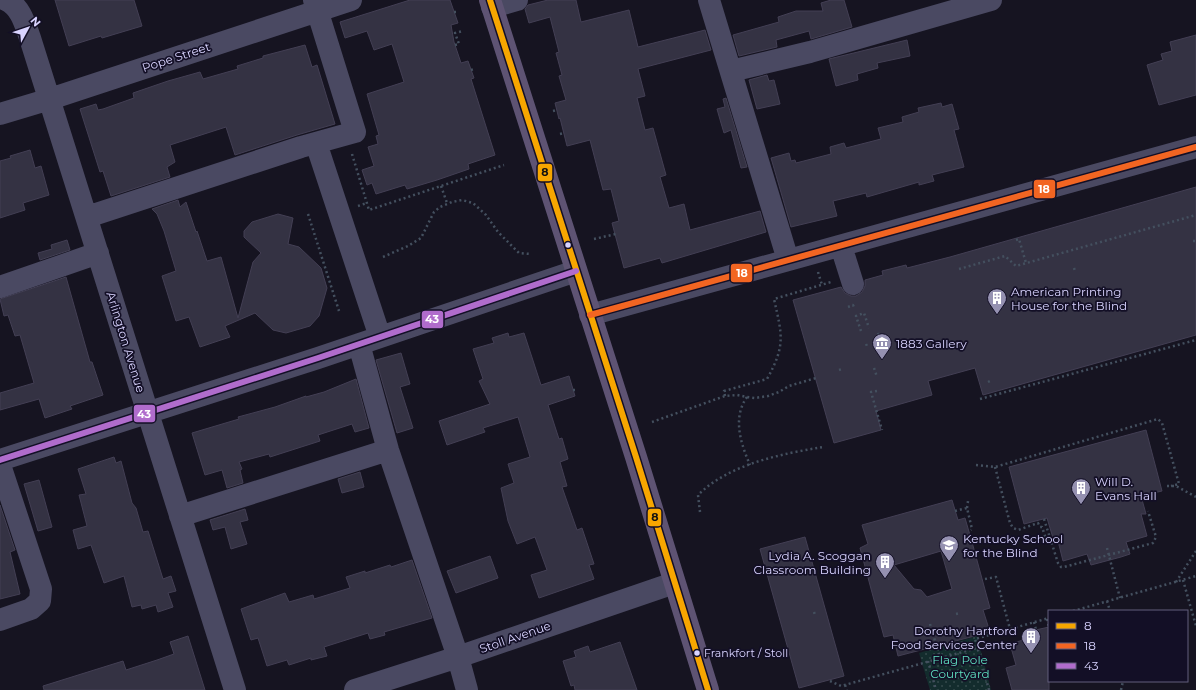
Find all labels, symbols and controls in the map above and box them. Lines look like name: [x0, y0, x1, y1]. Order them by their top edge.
north arrow: [8, 8, 48, 48]
text: N: [27, 14, 44, 29]
street label: Pope Street: [140, 39, 212, 75]
line badge: 8: [537, 163, 553, 182]
text: 8: [541, 165, 549, 179]
line badge: 18: [1033, 179, 1056, 199]
text: 18: [1038, 182, 1050, 196]
unlabelled marker: [563, 240, 573, 250]
line badge: 18: [730, 263, 753, 283]
text: 18: [736, 266, 748, 280]
place label: American Printing House for the Blind: [1011, 284, 1127, 313]
building icon: American Printing House for the Blind: [986, 287, 1008, 315]
street label: Arlington Avenue: [104, 290, 148, 394]
line badge: 43: [421, 310, 444, 329]
text: 43: [425, 312, 439, 326]
museum icon: 1883 Gallery: [871, 332, 893, 360]
place label: 1883 Gallery: [896, 336, 967, 351]
line badge: 43: [133, 404, 156, 423]
text: 43: [137, 407, 151, 421]
place label: Will D. Evans Hall: [1095, 474, 1157, 503]
building icon: Will D. Evans Hall: [1070, 477, 1092, 505]
line badge: 8: [647, 508, 662, 527]
text: 8: [651, 510, 659, 524]
place label: Kentucky School for the Blind: [963, 531, 1063, 560]
school or university icon: Kentucky School for the Blind: [938, 534, 960, 562]
place label: Lydia A. Scoggan Classroom Building: [754, 548, 871, 577]
building icon: Lydia A. Scoggan Classroom Building: [874, 551, 896, 579]
legend: [1048, 610, 1188, 682]
street label: Stoll Avenue: [477, 618, 553, 656]
text: 8: [1084, 618, 1092, 633]
place label: Dorothy Hartford Food Services Center: [891, 623, 1017, 652]
building icon: Dorothy Hartford Food Services Center: [1020, 626, 1042, 654]
text: 18: [1084, 638, 1096, 653]
place label: Frankfort / Stoll: [704, 646, 788, 660]
marker: Frankfort / Stoll: [692, 648, 702, 658]
park label: Flag Pole Courtyard: [930, 652, 990, 681]
text: 43: [1084, 658, 1099, 673]

